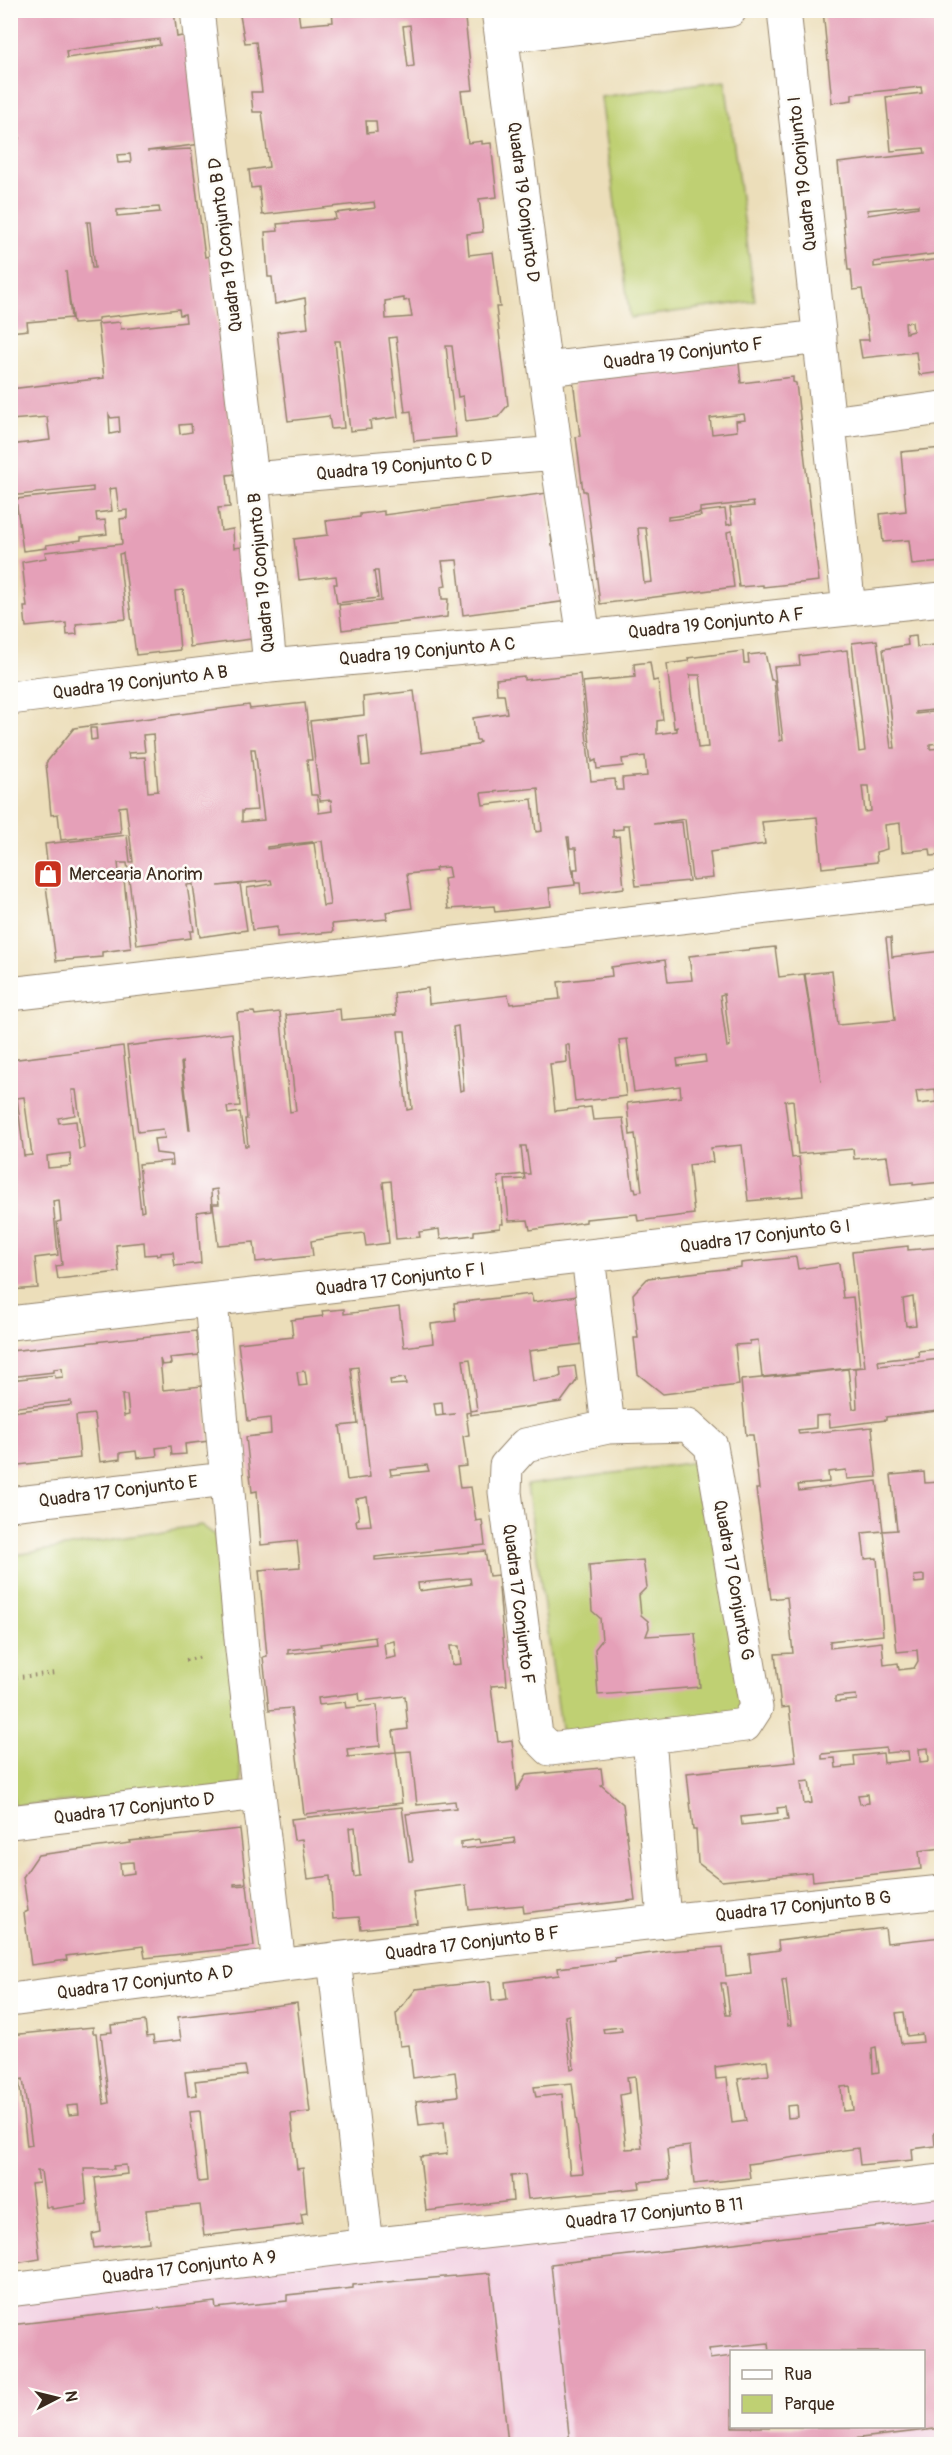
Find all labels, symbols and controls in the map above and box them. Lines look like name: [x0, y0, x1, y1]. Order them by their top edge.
street label: Quadra 19 Conjunto I: [783, 95, 822, 253]
street label: Quadra 19 Conjunto D: [502, 120, 545, 284]
street label: Quadra 19 Conjunto B D: [203, 156, 248, 334]
street label: Quadra 19 Conjunto F: [602, 332, 765, 375]
street label: Quadra 19 Conjunto C D: [315, 447, 493, 486]
street label: Quadra 19 Conjunto B: [243, 492, 280, 654]
street label: Quadra 19 Conjunto A F: [627, 603, 805, 644]
street label: Quadra 19 Conjunto A C: [338, 632, 516, 671]
street label: Quadra 19 Conjunto A B: [51, 660, 229, 705]
shop icon: Mercearia Anorim: [32, 858, 64, 890]
place label: Mercearia Anorim: [69, 863, 203, 886]
street label: Quadra 17 Conjunto G I: [678, 1215, 852, 1258]
street label: Quadra 17 Conjunto F I: [314, 1258, 486, 1301]
street label: Quadra 17 Conjunto E: [37, 1470, 199, 1513]
street label: Quadra 17 Conjunto G: [708, 1498, 759, 1662]
street label: Quadra 17 Conjunto F: [497, 1522, 540, 1686]
street label: Quadra 17 Conjunto D: [52, 1787, 216, 1830]
street label: Quadra 17 Conjunto B G: [714, 1886, 892, 1927]
street label: Quadra 17 Conjunto B F: [383, 1921, 561, 1966]
street label: Quadra 17 Conjunto A D: [55, 1960, 235, 2005]
street label: Quadra 17 Conjunto B 11: [564, 2193, 744, 2234]
street label: Quadra 17 Conjunto A 9: [100, 2245, 278, 2290]
legend: [730, 2350, 925, 2428]
text: Rua: [784, 2363, 812, 2386]
north arrow: [27, 2368, 87, 2428]
text: N: [60, 2390, 82, 2403]
text: Parque: [784, 2393, 834, 2416]

